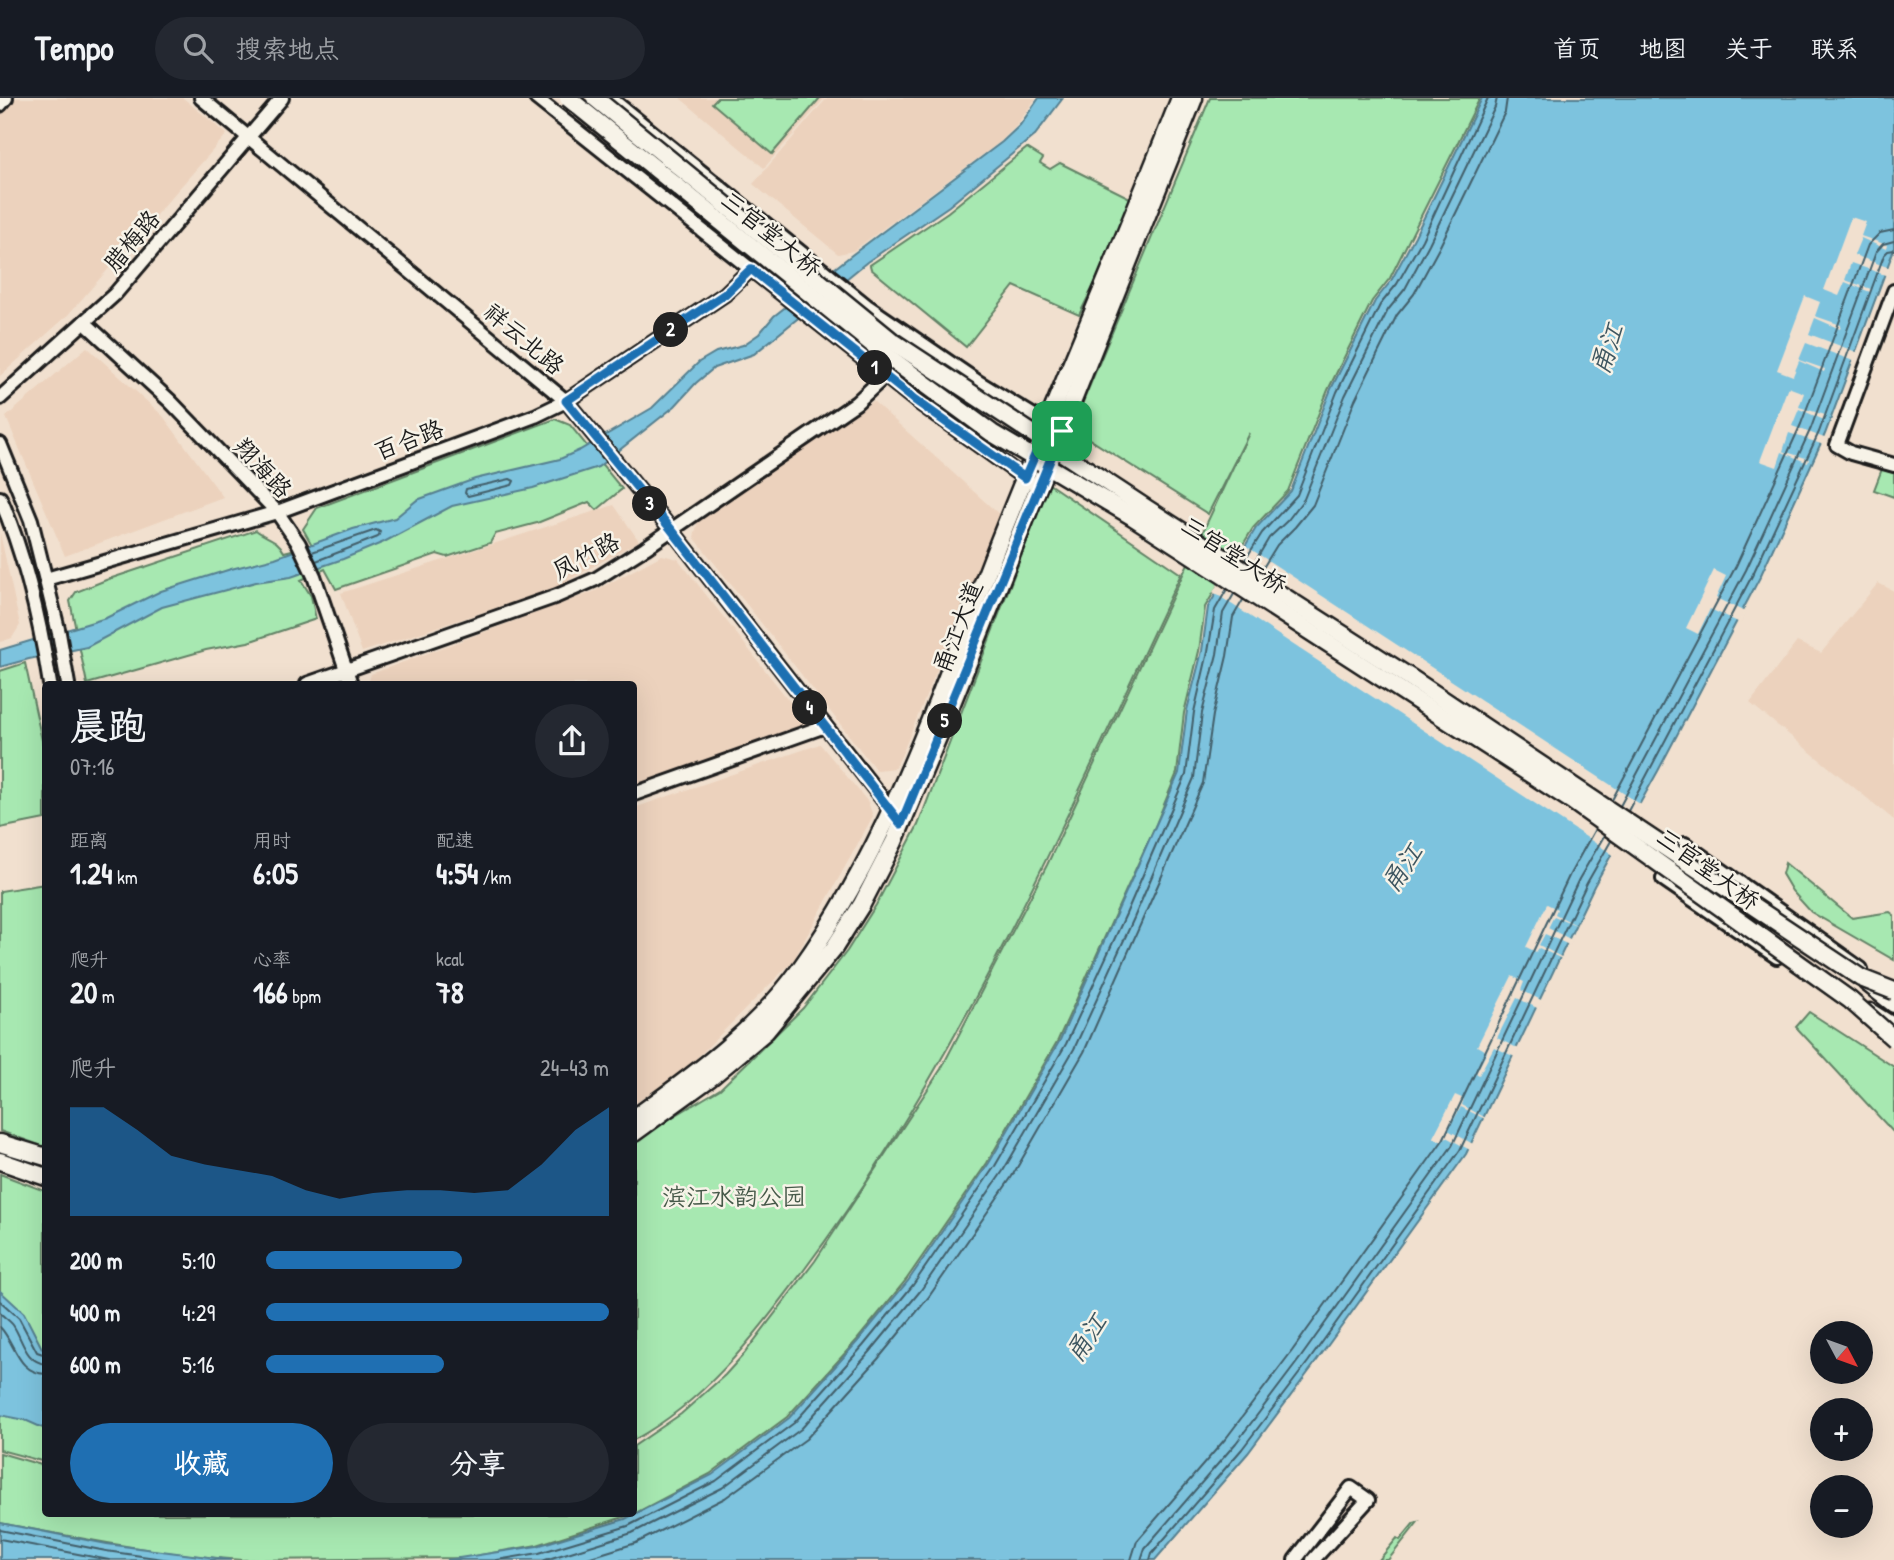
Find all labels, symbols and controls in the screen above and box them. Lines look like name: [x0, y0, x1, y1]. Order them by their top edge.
search box: [155, 17, 645, 80]
text: Tempo: [35, 26, 113, 70]
icon: search: [179, 29, 217, 67]
text: 搜索地点: [235, 31, 339, 66]
text: 首页: [1553, 32, 1601, 64]
text: 地图: [1639, 32, 1687, 64]
text: 关于: [1725, 32, 1773, 64]
text: 联系: [1811, 32, 1859, 64]
street label: 三官堂大桥: [715, 183, 828, 283]
street label: 腊梅路: [96, 202, 167, 278]
street label: 祥云北路: [478, 295, 572, 381]
pin: 2: [654, 313, 688, 348]
text: 2: [666, 316, 675, 342]
water label: 甬江: [1582, 318, 1632, 379]
pin: 1: [858, 350, 892, 386]
text: 1: [871, 354, 878, 380]
pin: [1032, 401, 1092, 461]
street label: 百合路: [369, 411, 448, 467]
icon: arrive: [1043, 412, 1081, 450]
street label: 翔海路: [227, 430, 300, 505]
pin: 3: [632, 486, 668, 522]
text: 3: [645, 490, 654, 516]
street label: 三官堂大桥: [1176, 508, 1294, 600]
street label: 凤竹路: [546, 524, 625, 586]
street label: 甬江大道: [925, 576, 989, 677]
pin: 4: [792, 690, 828, 726]
text: 4: [806, 694, 813, 720]
text: 晨跑: [70, 699, 146, 751]
button: share: [535, 704, 609, 778]
pin: 5: [928, 704, 962, 738]
text: 5: [940, 707, 949, 733]
text: 07:16: [70, 751, 115, 782]
street label: 三官堂大桥: [1651, 820, 1767, 916]
text: 距离: [70, 827, 108, 853]
text: 用时: [253, 827, 291, 853]
text: 配速: [436, 827, 474, 853]
water label: 甬江: [1373, 836, 1431, 899]
text: 1.24: [70, 853, 113, 893]
text: 6:05: [253, 853, 298, 893]
text: 4:54: [436, 853, 478, 893]
text: km: [113, 864, 138, 890]
text: /km: [478, 864, 511, 890]
text: 爬升: [70, 946, 108, 972]
text: 心率: [253, 946, 291, 972]
text: kcal: [436, 946, 464, 972]
text: 20: [70, 972, 97, 1012]
text: 166: [253, 972, 288, 1012]
text: 78: [436, 972, 464, 1012]
text: m: [97, 983, 115, 1009]
text: bpm: [288, 983, 321, 1009]
text: 爬升: [70, 1052, 116, 1083]
text: 24–43 m: [540, 1052, 609, 1083]
park label: 滨江水韵公园: [662, 1180, 806, 1212]
text: 200 m: [70, 1245, 122, 1276]
text: 5:10: [182, 1245, 216, 1276]
text: 400 m: [70, 1297, 120, 1328]
text: 4:29: [182, 1297, 215, 1328]
water label: 甬江: [1057, 1306, 1115, 1369]
north arrow: [1810, 1321, 1872, 1384]
map controls: [1810, 1321, 1873, 1538]
text: 600 m: [70, 1349, 121, 1380]
text: 5:16: [182, 1349, 215, 1380]
button: +: [1810, 1398, 1873, 1461]
button: 收藏: [70, 1423, 333, 1503]
button: 分享: [347, 1423, 609, 1503]
button: −: [1810, 1475, 1873, 1538]

